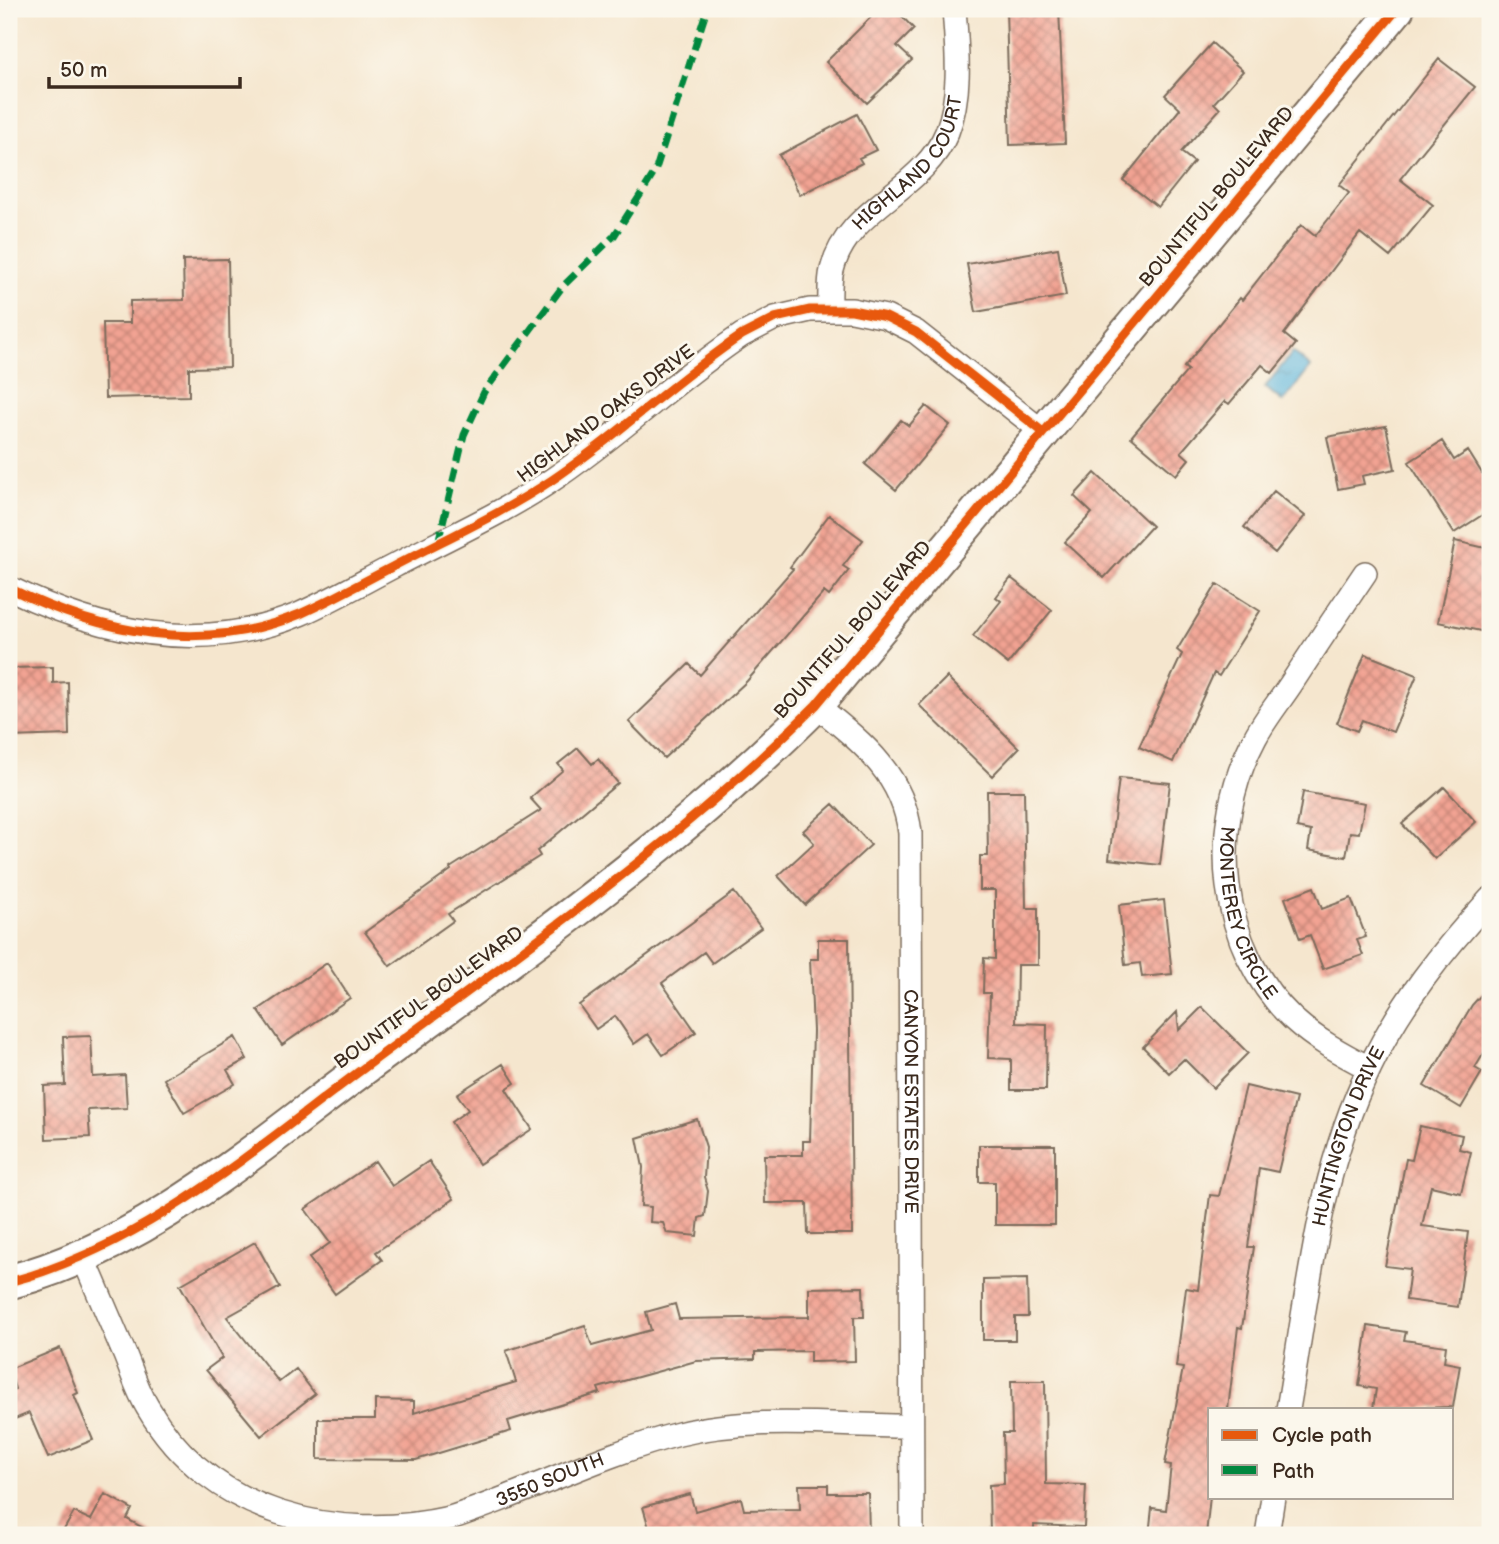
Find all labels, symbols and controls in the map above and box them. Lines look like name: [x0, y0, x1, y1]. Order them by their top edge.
scale bar: [49, 46, 240, 90]
text: 50 m: [60, 58, 107, 83]
street label: HIGHLAND COURT: [847, 93, 967, 235]
street label: BOUNTIFUL BOULEVARD: [1135, 102, 1299, 292]
street label: HIGHLAND OAKS DRIVE: [513, 340, 699, 488]
street label: BOUNTIFUL BOULEVARD: [769, 536, 937, 724]
street label: MONTEREY CIRCLE: [1214, 825, 1282, 1004]
street label: BOUNTIFUL BOULEVARD: [330, 922, 528, 1074]
street label: CANYON ESTATES DRIVE: [899, 989, 923, 1214]
street label: HUNTINGTON DRIVE: [1308, 1043, 1390, 1228]
legend: [1208, 1408, 1454, 1498]
text: Cycle path: [1272, 1423, 1372, 1448]
street label: 3550 SOUTH: [493, 1448, 607, 1512]
text: Path: [1272, 1459, 1314, 1484]

